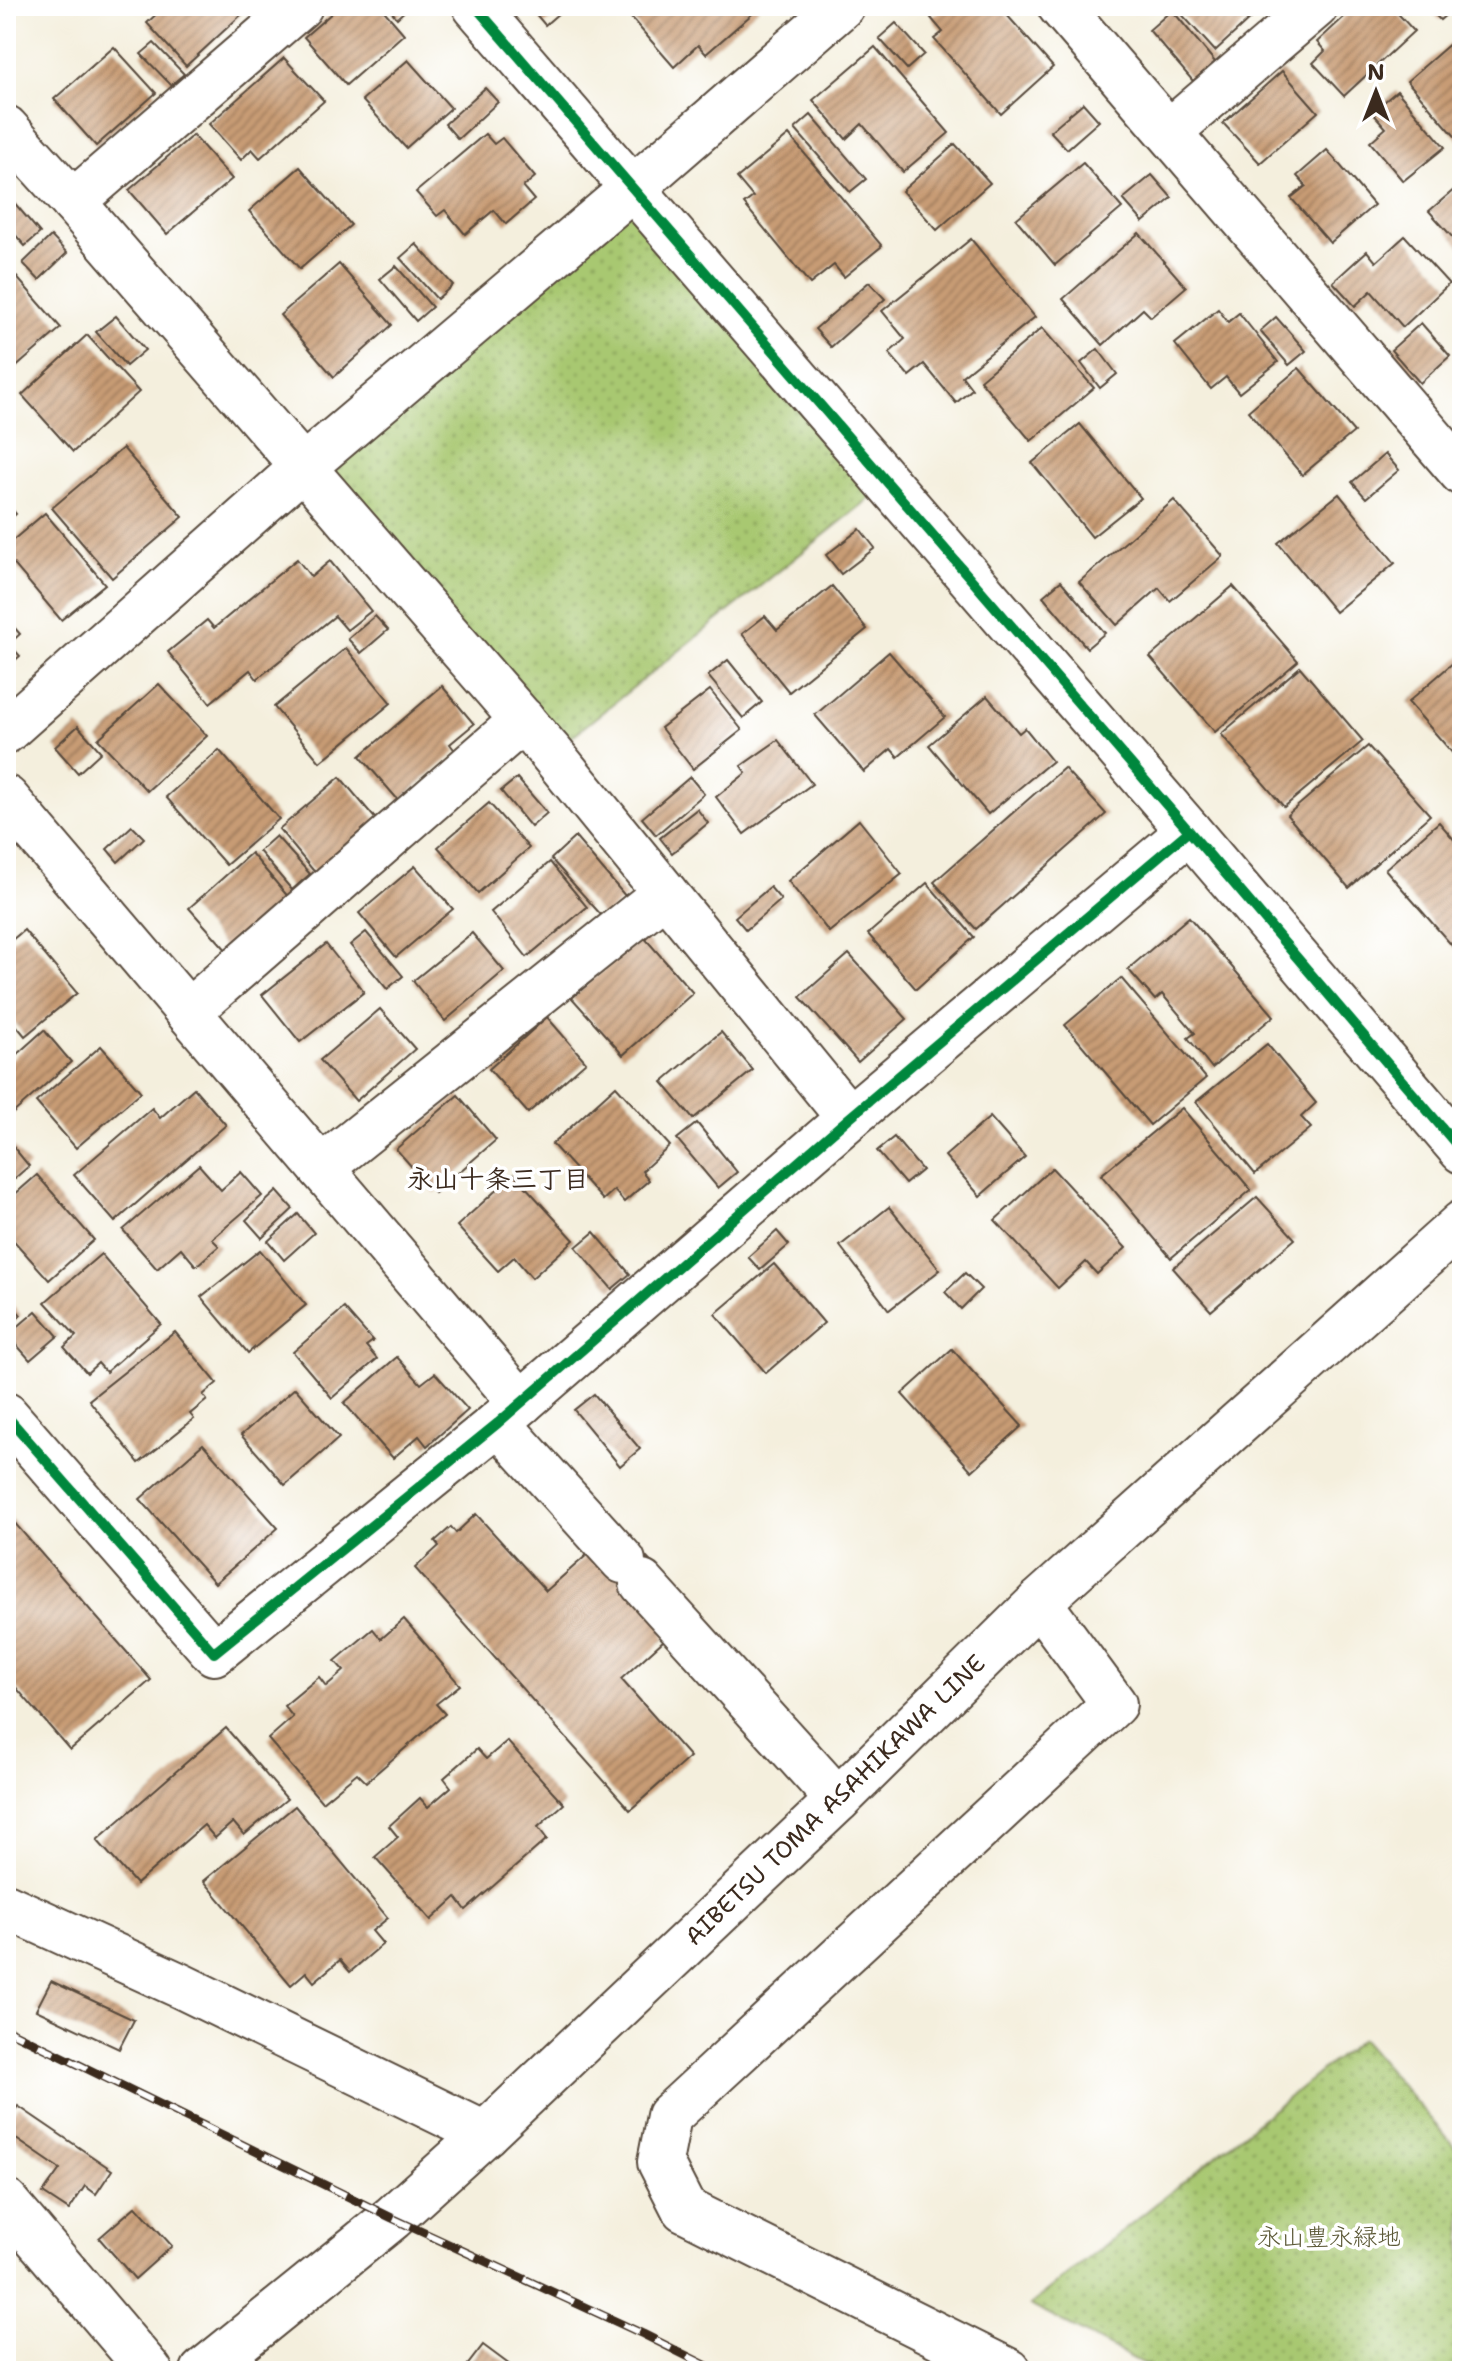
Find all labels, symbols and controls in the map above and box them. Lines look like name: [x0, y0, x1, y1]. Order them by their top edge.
north arrow: [1336, 52, 1416, 132]
text: N: [1367, 58, 1385, 87]
district label: 永山十条三丁目: [407, 1161, 589, 1196]
street label: AIBETSU TOMA ASAHIKAWA LINE: [678, 1648, 992, 1952]
park label: 永山豊永緑地: [1257, 2221, 1401, 2253]

